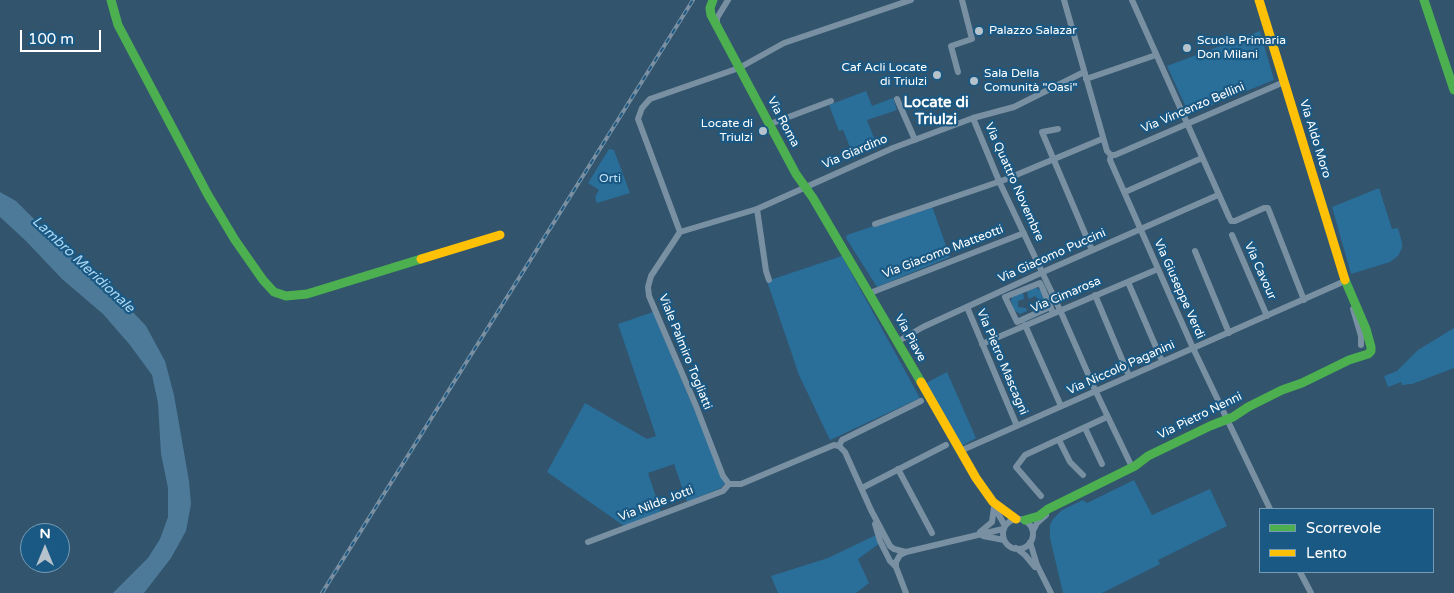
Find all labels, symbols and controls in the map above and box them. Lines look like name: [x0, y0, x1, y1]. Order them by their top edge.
scale bar: [22, 20, 104, 52]
place label: Palazzo Salazar: [989, 24, 1077, 38]
marker: Palazzo Salazar: [973, 25, 985, 37]
text: 100 m: [28, 30, 74, 48]
place label: Scuola Primaria Don Milani: [1197, 34, 1286, 62]
marker: Scuola Primaria Don Milani: [1181, 42, 1193, 54]
place label: Caf Acli Locate di Triulzi: [842, 61, 927, 89]
place label: Sala Della Comunità "Oasi": [984, 67, 1077, 95]
marker: Caf Acli Locate di Triulzi: [931, 69, 943, 81]
marker: Sala Della Comunità "Oasi": [968, 75, 980, 87]
street label: Via Vincenzo Bellini: [1139, 80, 1247, 136]
street label: Via Roma: [764, 94, 802, 150]
district label: Locate di Triulzi: [903, 94, 969, 129]
street label: Via Aldo Moro: [1296, 98, 1334, 180]
place label: Locate di Triulzi: [701, 117, 753, 145]
street label: Via Quattro Novembre: [981, 121, 1047, 243]
marker: Locate di Triulzi: [757, 125, 769, 137]
street label: Via Giardino: [820, 132, 890, 172]
park label: Orti: [599, 172, 621, 186]
water label: Lambro Meridionale: [28, 213, 138, 317]
street label: Via Giacomo Matteotti: [880, 222, 1006, 282]
street label: Via Giacomo Puccini: [996, 226, 1108, 286]
street label: Via Giuseppe Verdi: [1151, 237, 1207, 341]
street label: Via Cavour: [1241, 240, 1279, 302]
street label: Via Cimarosa: [1029, 274, 1103, 316]
street label: Viale Palmiro Togliatti: [655, 292, 715, 412]
street label: Via Pietro Mascagni: [973, 307, 1031, 417]
street label: Via Piave: [891, 312, 929, 364]
street label: Via Niccolò Paganini: [1065, 338, 1177, 398]
street label: Via Pietro Nenni: [1155, 389, 1245, 443]
street label: Via Nilde Jotti: [617, 483, 695, 525]
legend: [1259, 508, 1434, 573]
text: Scorrevole: [1306, 519, 1381, 537]
north arrow: [20, 523, 70, 573]
text: N: [39, 525, 51, 542]
text: Lento: [1306, 544, 1347, 562]

